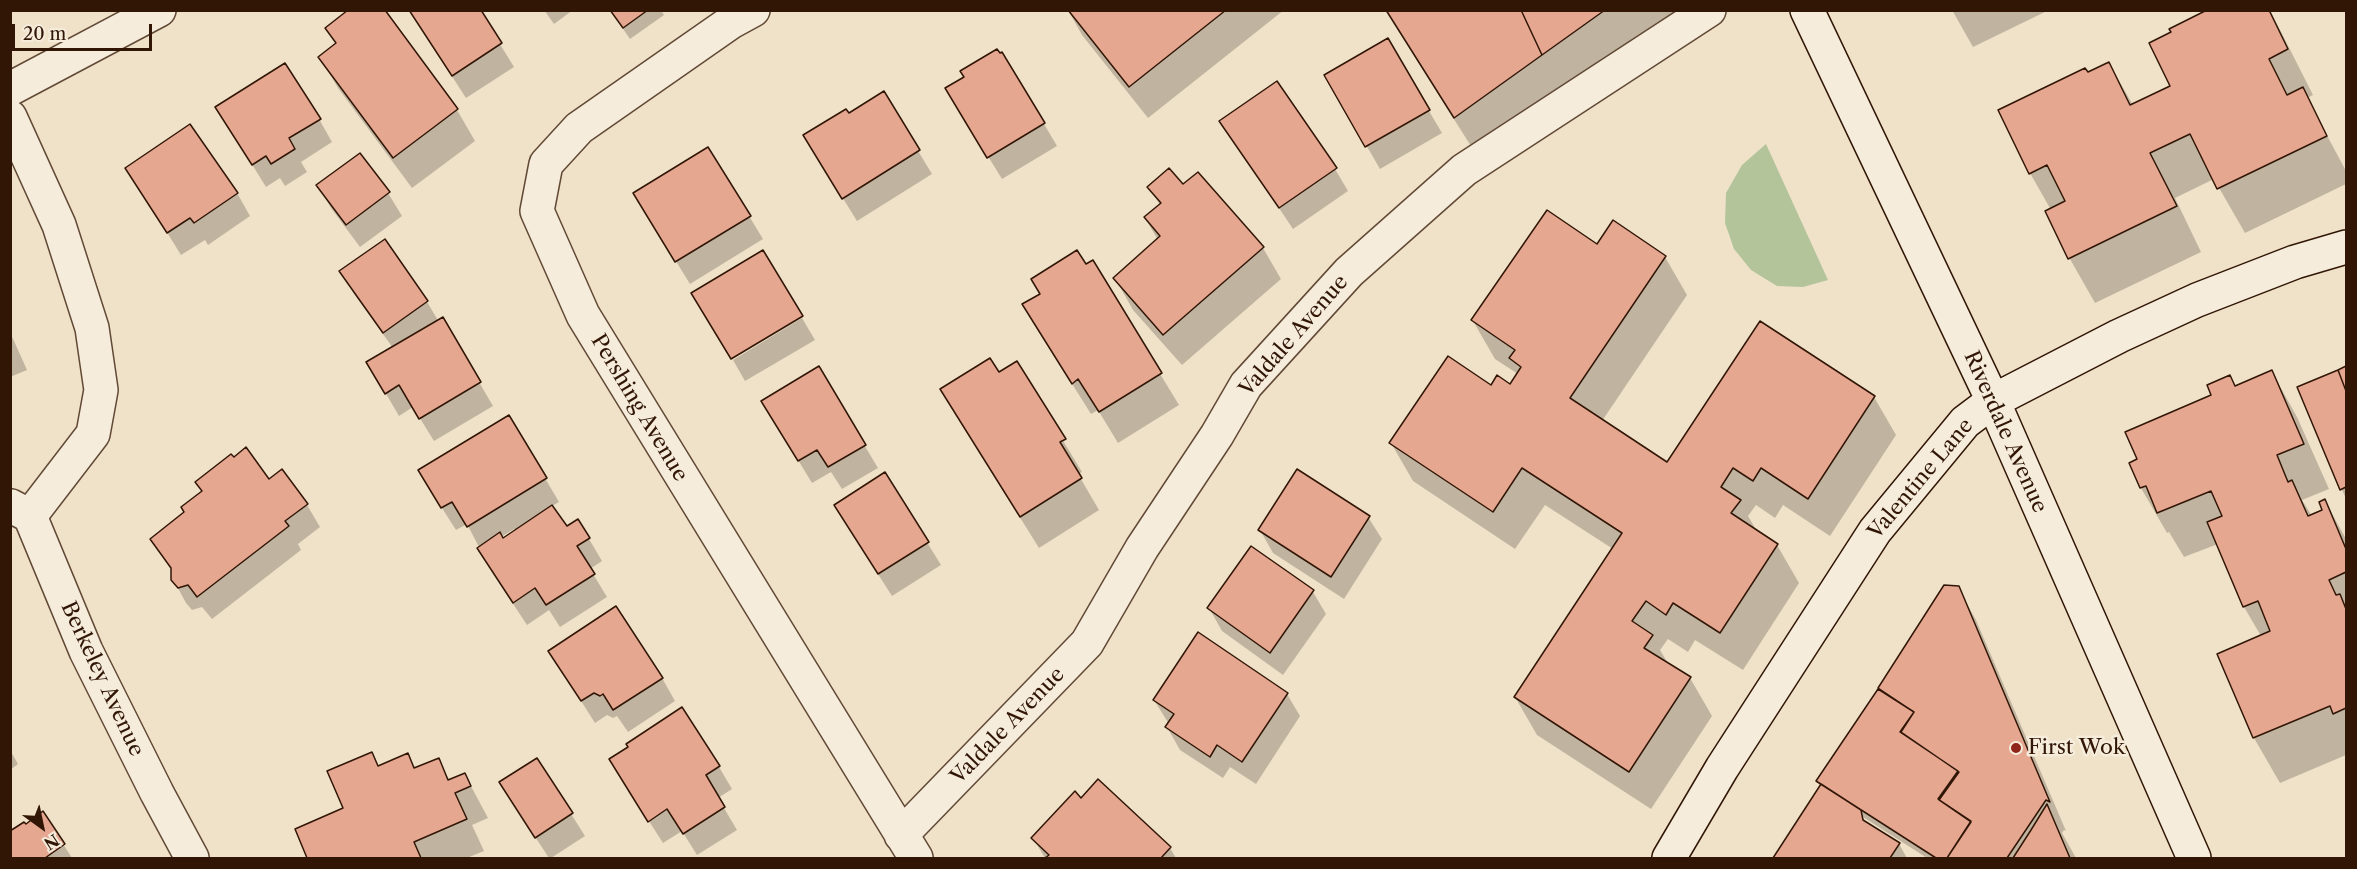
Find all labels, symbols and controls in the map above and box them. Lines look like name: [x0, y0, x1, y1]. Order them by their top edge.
scale bar: [15, 12, 154, 50]
text: 20 m: [23, 23, 66, 45]
street label: Valdale Avenue: [1234, 270, 1354, 402]
street label: Pershing Avenue: [585, 330, 693, 486]
street label: Riverdale Avenue: [1958, 347, 2052, 517]
street label: Valentine Lane: [1863, 414, 1979, 544]
street label: Berkeley Avenue: [55, 598, 149, 760]
street label: Valdale Avenue: [946, 662, 1070, 790]
place label: First Wok: [2028, 735, 2125, 761]
marker: First Wok: [2009, 741, 2023, 755]
north arrow: [12, 797, 72, 857]
text: N: [41, 830, 63, 854]

